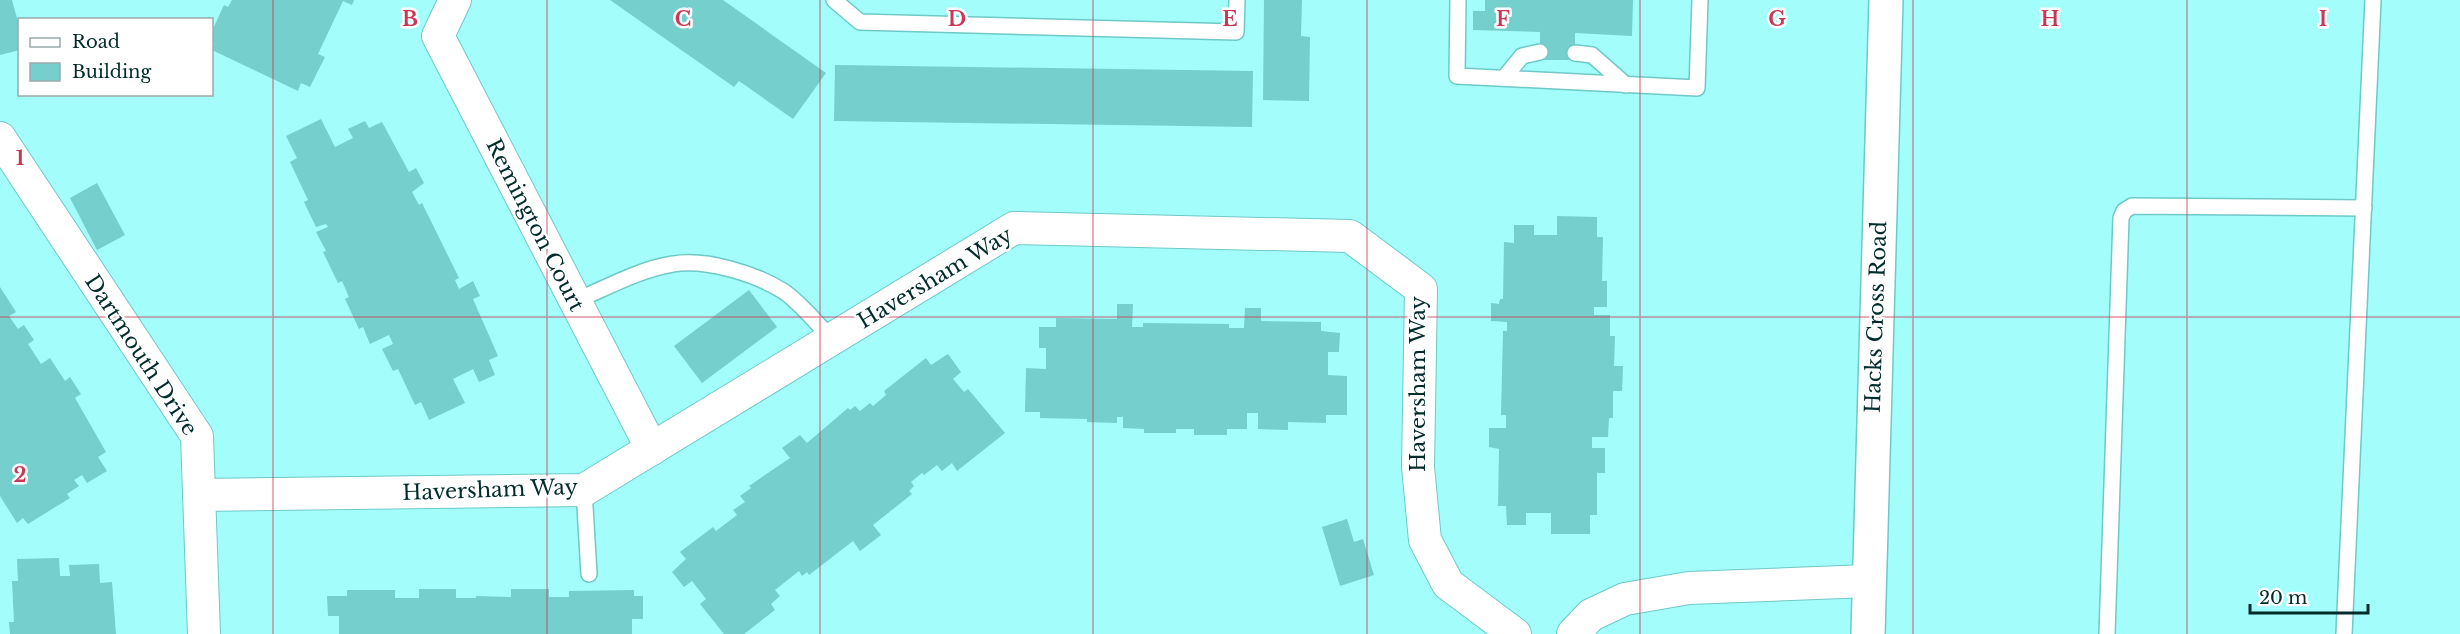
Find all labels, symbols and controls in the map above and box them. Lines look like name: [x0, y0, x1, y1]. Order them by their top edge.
text: B: [402, 7, 418, 31]
text: C: [675, 7, 691, 31]
text: D: [948, 7, 966, 31]
text: E: [1222, 7, 1238, 31]
text: F: [1496, 7, 1510, 31]
text: G: [1768, 7, 1786, 31]
text: H: [2041, 7, 2060, 31]
text: I: [2319, 7, 2327, 31]
legend: [18, 18, 213, 96]
text: Road: [72, 31, 120, 53]
text: Building: [72, 61, 151, 83]
street label: Remington Court: [480, 134, 590, 316]
text: 1: [16, 146, 25, 170]
street label: Haversham Way: [853, 221, 1018, 334]
street label: Hacks Cross Road: [1860, 221, 1892, 413]
street label: Dartmouth Drive: [79, 270, 203, 440]
street label: Haversham Way: [1405, 296, 1431, 472]
text: 2: [13, 463, 27, 487]
street label: Haversham Way: [402, 474, 579, 506]
scale bar: [2250, 577, 2368, 615]
text: 20 m: [2259, 587, 2307, 609]

